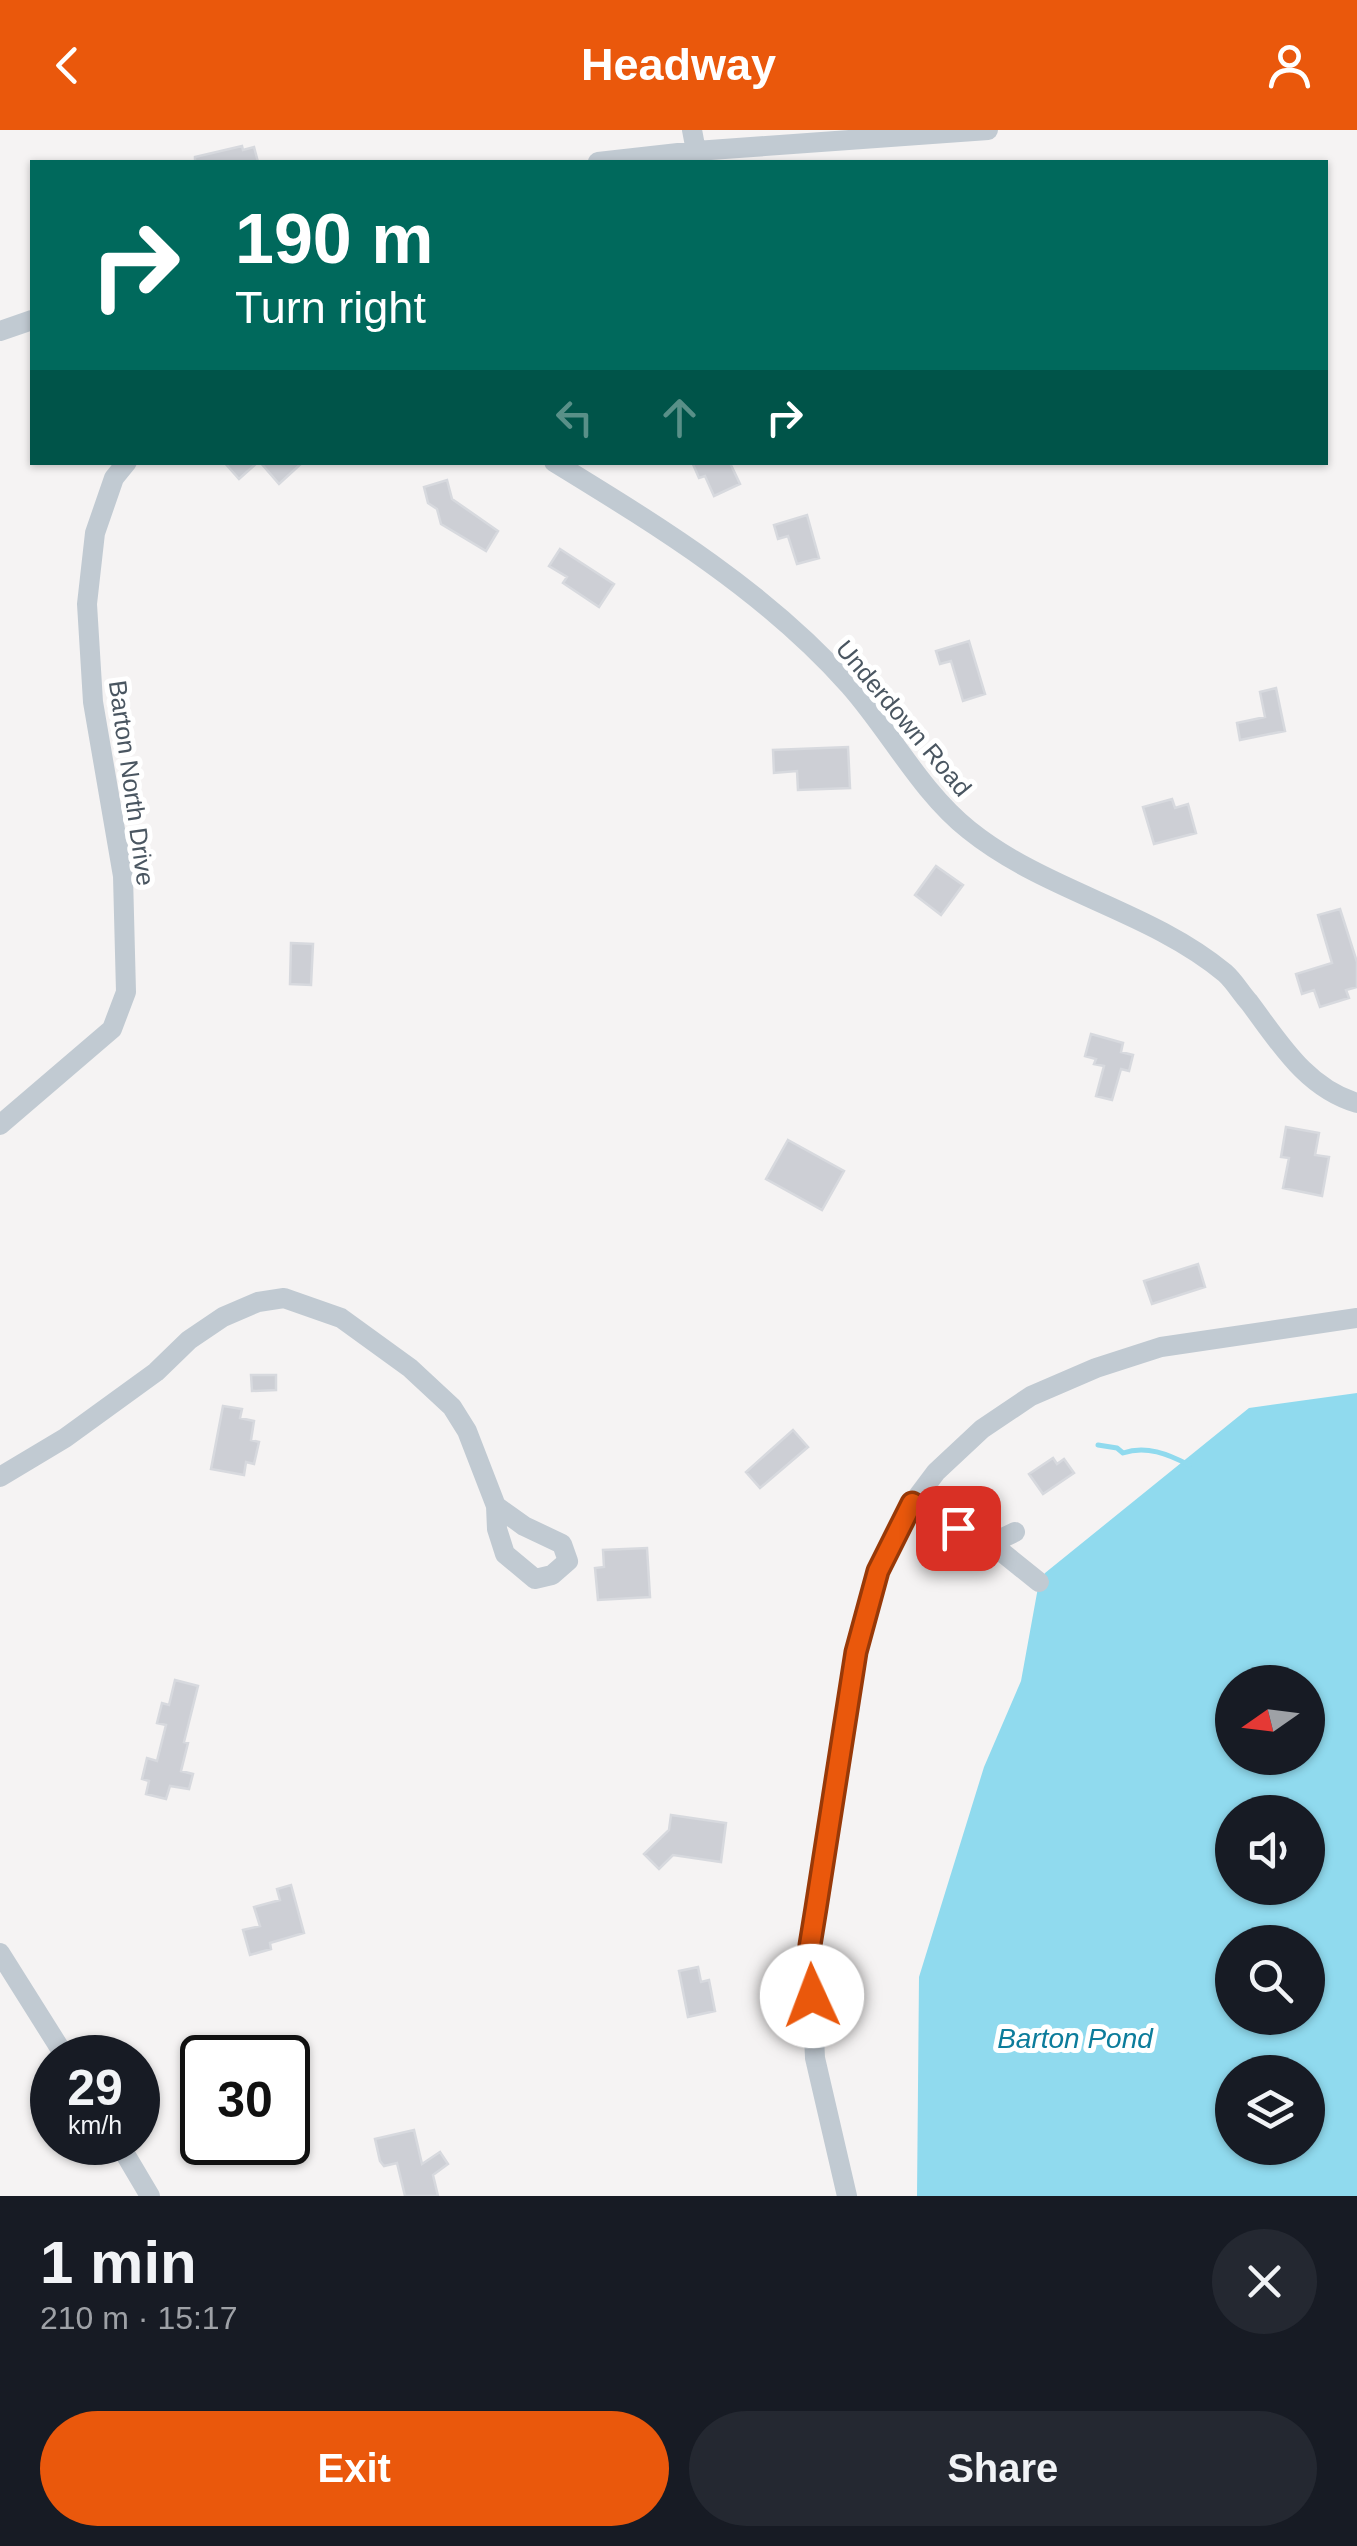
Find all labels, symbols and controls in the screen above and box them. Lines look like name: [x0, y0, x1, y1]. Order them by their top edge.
icon: back: [40, 38, 95, 93]
icon: person: [1262, 38, 1317, 93]
text: Headway: [581, 39, 776, 90]
icon: right: [70, 200, 200, 330]
text: 190 m: [235, 200, 433, 278]
text: Turn right: [235, 282, 426, 333]
icon: left: [547, 390, 602, 445]
icon: ahead: [652, 390, 707, 445]
icon: right: [757, 390, 812, 445]
street label: Underdown Road: [831, 634, 977, 802]
street label: Barton North Drive: [104, 679, 160, 887]
pin: [916, 1486, 1001, 1571]
icon: arrive: [931, 1501, 986, 1556]
north arrow: [1215, 1665, 1325, 1775]
map controls: [1215, 1665, 1325, 2165]
button: sound: [1215, 1795, 1325, 1905]
button: search: [1215, 1925, 1325, 2035]
position arrow: [760, 1944, 864, 2048]
water label: Barton Pond: [997, 2023, 1154, 2054]
speed limit sign: 30: [180, 2035, 310, 2165]
button: layers: [1215, 2055, 1325, 2165]
text: 29: [67, 2060, 123, 2116]
text: km/h: [68, 2111, 122, 2139]
text: 1 min: [40, 2229, 197, 2296]
button: close: [1212, 2229, 1317, 2334]
text: 210 m · 15:17: [40, 2300, 237, 2336]
button: Exit: [40, 2411, 669, 2526]
button: Share: [689, 2411, 1317, 2526]

